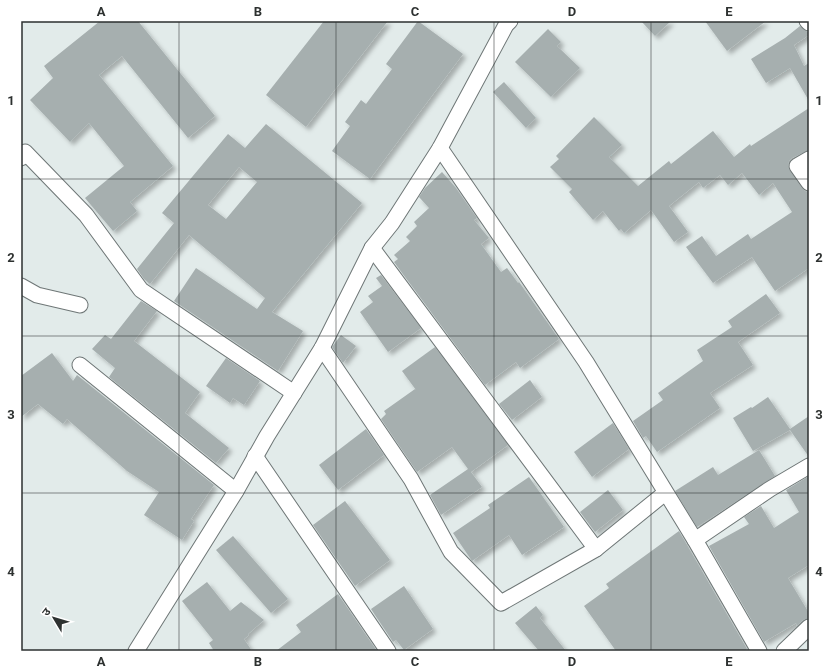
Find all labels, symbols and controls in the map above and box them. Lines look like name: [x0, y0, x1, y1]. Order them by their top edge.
text: A: [97, 4, 106, 19]
text: B: [254, 4, 262, 19]
text: C: [411, 4, 420, 19]
text: D: [568, 4, 576, 19]
text: E: [725, 4, 733, 19]
text: 1: [7, 93, 15, 108]
text: 1: [815, 93, 823, 108]
text: 2: [7, 250, 15, 265]
text: 2: [815, 250, 823, 265]
text: 3: [7, 407, 15, 422]
text: 3: [815, 407, 823, 422]
text: 4: [7, 564, 15, 579]
text: 4: [815, 564, 823, 579]
north arrow: [34, 598, 74, 638]
text: उ: [39, 605, 54, 619]
text: A: [97, 654, 106, 669]
text: B: [254, 654, 262, 669]
text: C: [411, 654, 420, 669]
text: D: [568, 654, 576, 669]
text: E: [725, 654, 733, 669]

